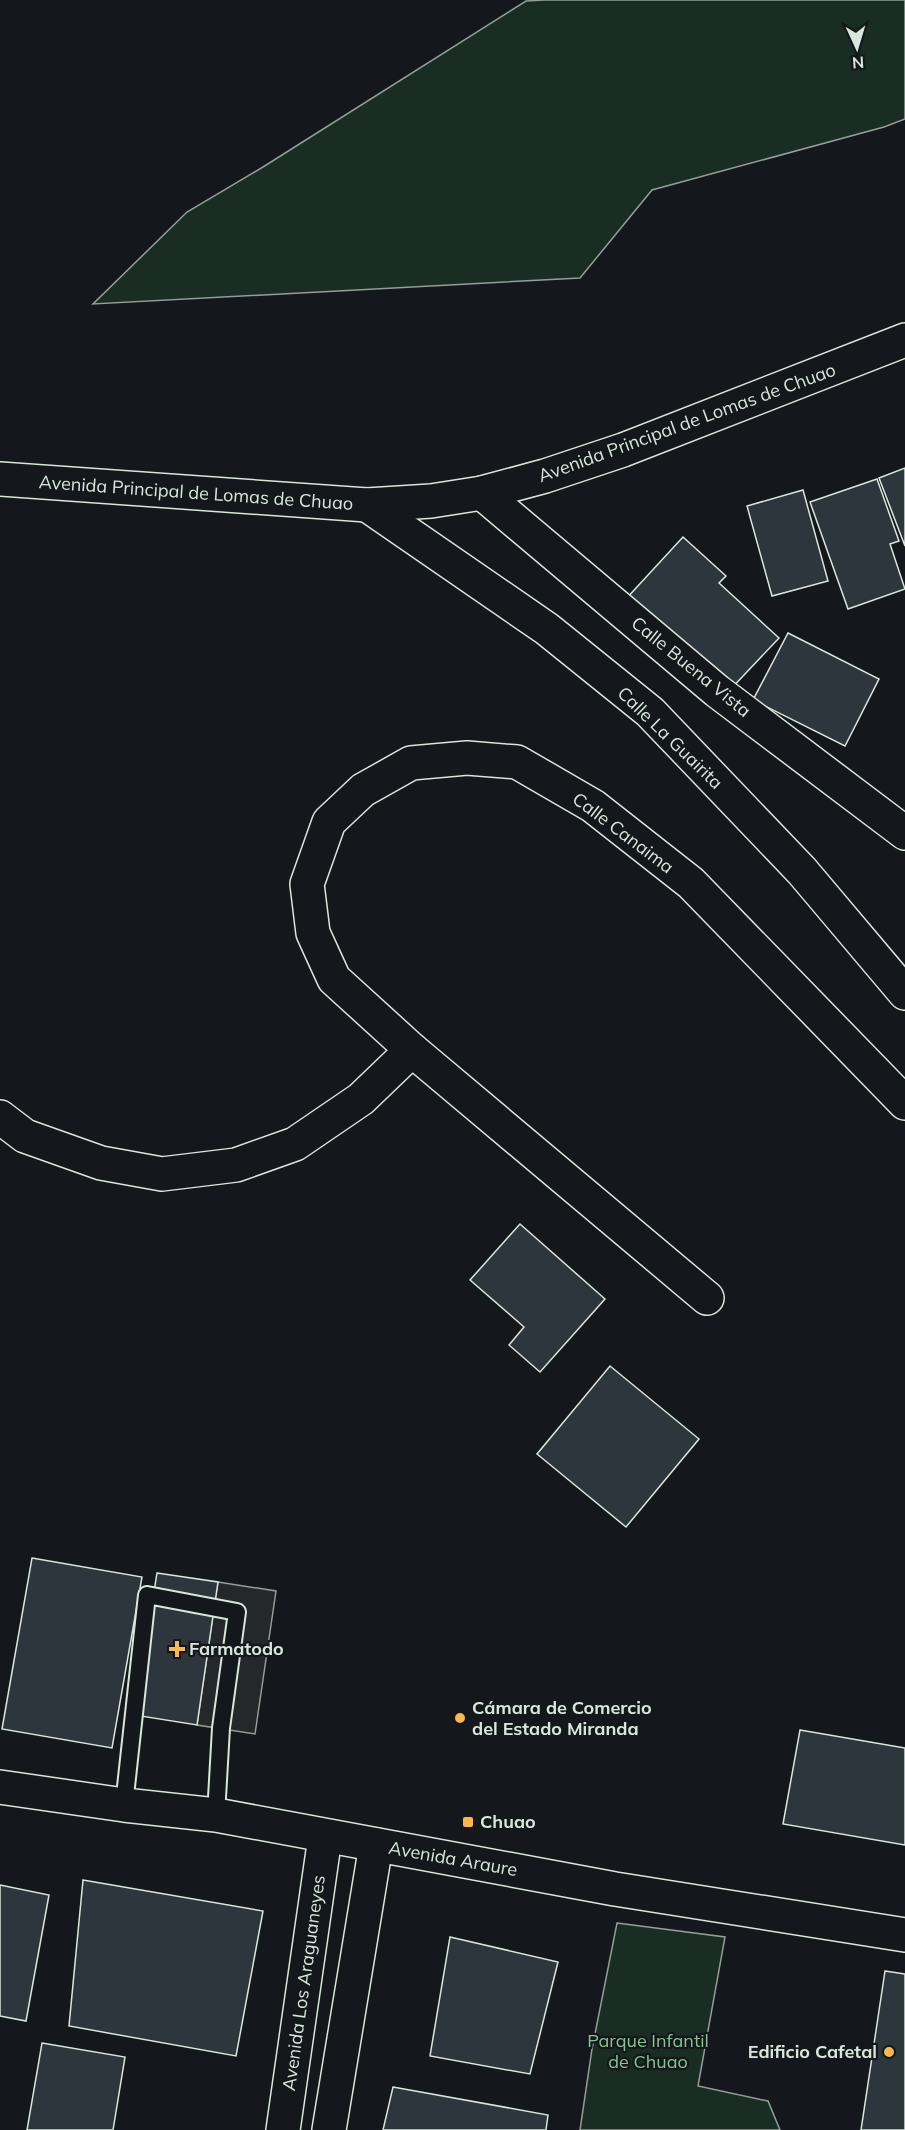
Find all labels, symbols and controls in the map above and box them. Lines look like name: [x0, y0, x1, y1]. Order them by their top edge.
north arrow: [827, 18, 887, 78]
text: N: [851, 53, 865, 73]
street label: Avenida Principal de Lomas de Chuao: [535, 358, 839, 487]
street label: Avenida Principal de Lomas de Chuao: [38, 470, 354, 515]
street label: Calle Buena Vista: [627, 611, 756, 722]
street label: Calle La Guairita: [613, 682, 728, 794]
street label: Calle Canaima: [568, 787, 679, 878]
place label: Farmatodo: [189, 1637, 284, 1660]
marker: Farmatodo: [170, 1642, 184, 1656]
place label: Cámara de Comercio del Estado Miranda: [472, 1696, 652, 1740]
marker: Cámara de Comercio del Estado Miranda: [453, 1711, 467, 1725]
place label: Chuao: [480, 1810, 536, 1833]
marker: Chuao: [461, 1815, 475, 1829]
street label: Avenida Araure: [387, 1836, 519, 1881]
street label: Avenida Los Araguaneyes: [277, 1874, 330, 2092]
park label: Parque Infantil de Chuao: [587, 2029, 709, 2073]
place label: Edificio Cafetal: [748, 2040, 877, 2063]
marker: Edificio Cafetal: [882, 2045, 896, 2059]

